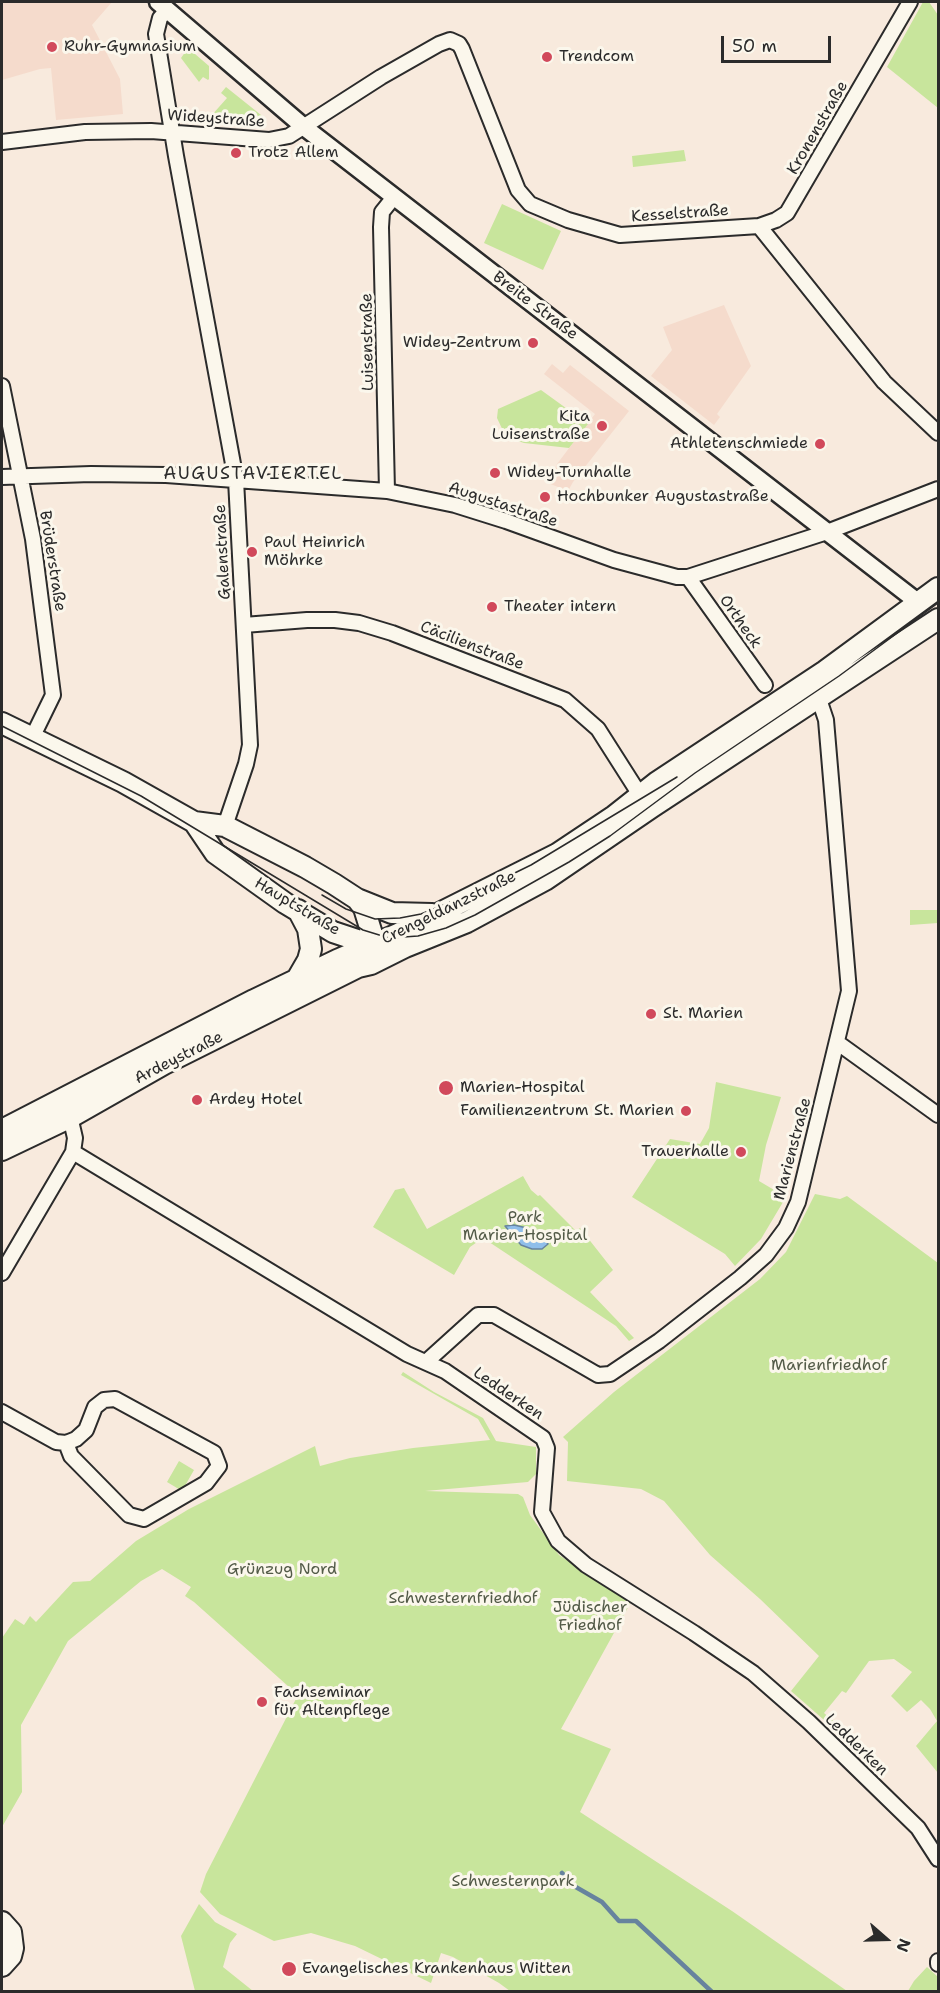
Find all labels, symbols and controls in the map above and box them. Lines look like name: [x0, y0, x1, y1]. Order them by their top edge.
scale bar: [724, 24, 834, 62]
text: 50 m: [732, 34, 777, 58]
place label: Ruhr-Gymnasium: [64, 37, 196, 57]
marker: Ruhr-Gymnasium: [45, 40, 59, 54]
place label: Trendcom: [559, 47, 634, 67]
marker: Trendcom: [540, 50, 554, 64]
street label: Kronenstraße: [783, 78, 853, 178]
street label: Wideystraße: [166, 106, 266, 132]
place label: Trotz Allem: [248, 143, 338, 163]
marker: Trotz Allem: [229, 146, 243, 160]
street label: Kesselstraße: [630, 201, 730, 227]
street label: Breite Straße: [489, 268, 581, 344]
street label: Luisenstraße: [358, 293, 378, 391]
place label: Widey-Zentrum: [403, 333, 521, 353]
marker: Widey-Zentrum: [526, 336, 540, 350]
place label: Kita Luisenstraße: [492, 407, 590, 445]
marker: Kita Luisenstraße: [595, 419, 609, 433]
place label: Athletenschmiede: [670, 434, 808, 454]
marker: Athletenschmiede: [813, 437, 827, 451]
district label: AUGUSTAVIERTEL: [163, 463, 343, 485]
place label: Widey-Turnhalle: [507, 463, 631, 483]
marker: Widey-Turnhalle: [488, 466, 502, 480]
street label: Augustastraße: [446, 478, 560, 532]
place label: Hochbunker Augustastraße: [557, 487, 769, 507]
marker: Hochbunker Augustastraße: [538, 490, 552, 504]
street label: Galenstraße: [211, 504, 235, 600]
street label: Brüderstraße: [35, 509, 69, 613]
place label: Paul Heinrich Möhrke: [264, 533, 365, 571]
marker: Paul Heinrich Möhrke: [245, 545, 259, 559]
street label: Ortheck: [715, 592, 765, 652]
place label: Theater intern: [504, 597, 616, 617]
marker: Theater intern: [485, 600, 499, 614]
street label: Cäcilienstraße: [417, 617, 527, 675]
street label: Crengeldanzstraße: [379, 867, 519, 949]
street label: Hauptstraße: [251, 874, 343, 940]
place label: St. Marien: [663, 1004, 743, 1024]
marker: St. Marien: [644, 1007, 658, 1021]
street label: Ardeystraße: [132, 1028, 226, 1088]
place label: Marien-Hospital: [460, 1078, 585, 1098]
marker: Marien-Hospital: [437, 1079, 455, 1097]
place label: Ardey Hotel: [209, 1090, 302, 1110]
marker: Ardey Hotel: [190, 1093, 204, 1107]
street label: Marienstraße: [770, 1096, 816, 1202]
place label: Familienzentrum St. Marien: [460, 1101, 674, 1121]
marker: Familienzentrum St. Marien: [679, 1104, 693, 1118]
place label: Trauerhalle: [641, 1142, 729, 1162]
marker: Trauerhalle: [734, 1145, 748, 1159]
park label: Park Marien-Hospital: [463, 1208, 587, 1246]
park label: Marienfriedhof: [771, 1356, 887, 1376]
street label: Ledderken: [469, 1364, 547, 1424]
park label: Grünzug Nord: [227, 1560, 337, 1580]
park label: Schwesternfriedhof: [388, 1589, 538, 1609]
park label: Jüdischer Friedhof: [553, 1598, 627, 1636]
place label: Fachseminar für Altenpflege: [274, 1683, 390, 1721]
marker: Fachseminar für Altenpflege: [255, 1695, 269, 1709]
street label: Ledderken: [820, 1710, 892, 1780]
park label: Schwesternpark: [451, 1872, 575, 1892]
north arrow: [856, 1909, 916, 1969]
text: N: [891, 1936, 915, 1955]
place label: Evangelisches Krankenhaus Witten: [302, 1959, 571, 1979]
marker: Evangelisches Krankenhaus Witten: [280, 1960, 298, 1978]

